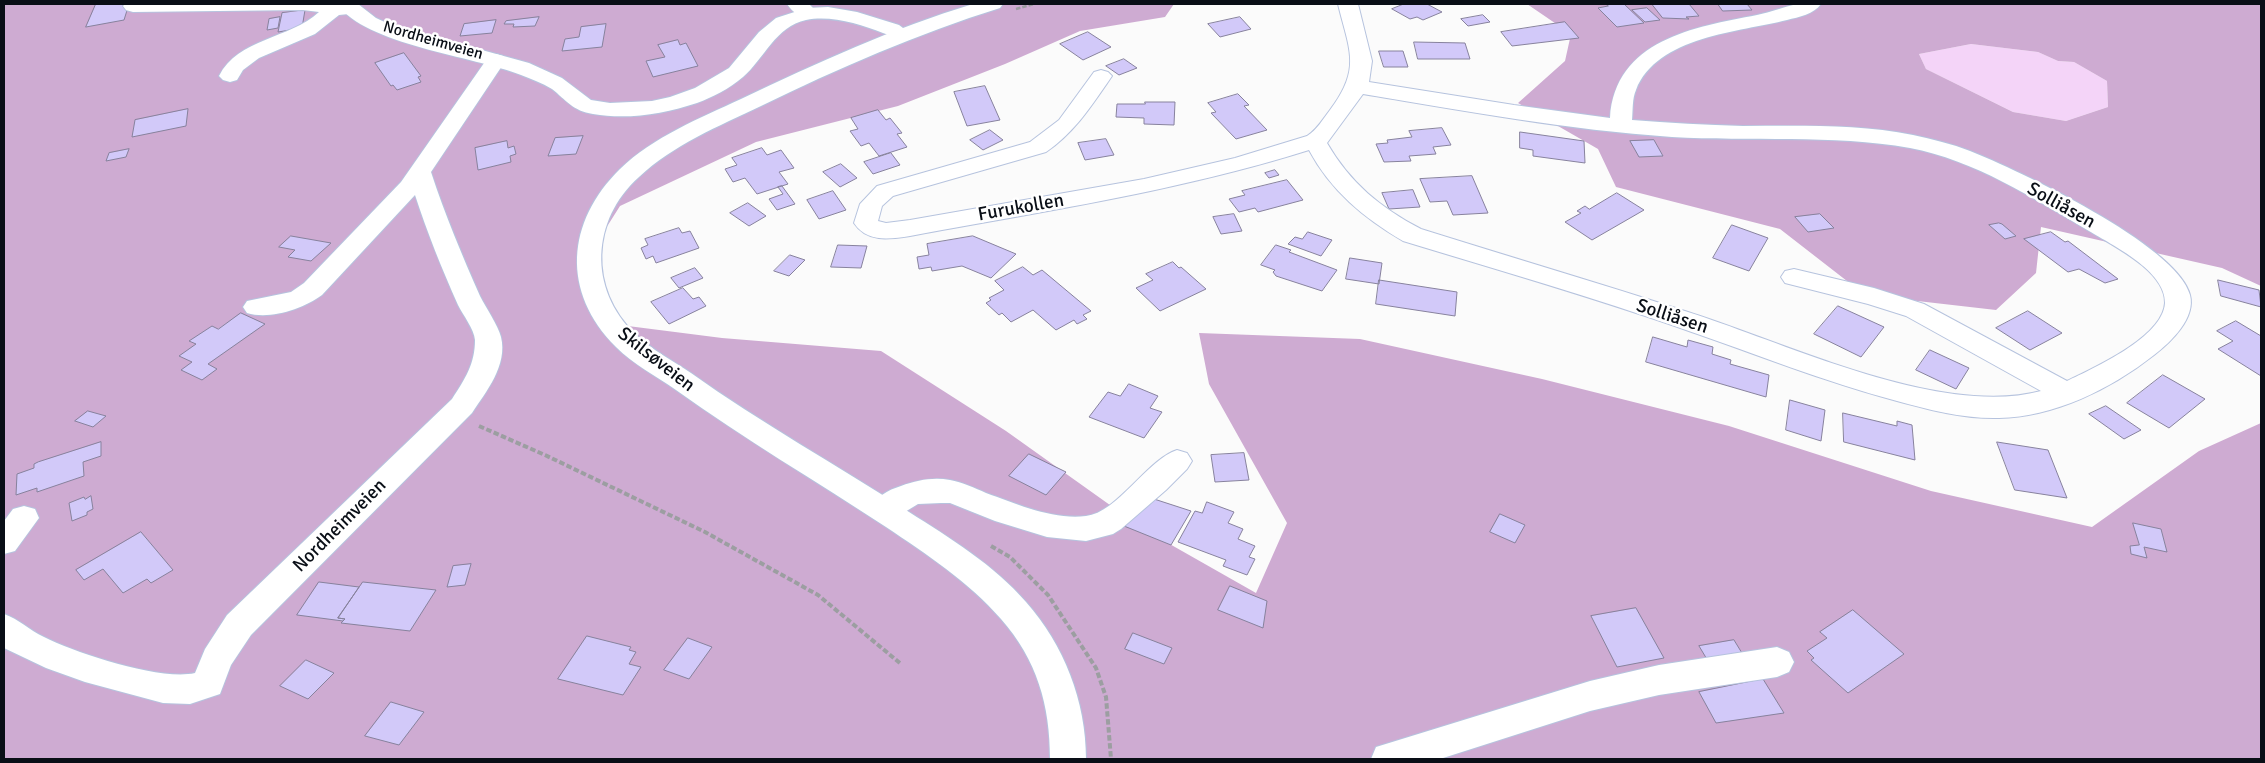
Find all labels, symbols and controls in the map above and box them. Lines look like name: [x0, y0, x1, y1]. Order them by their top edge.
street label: Nordheimveien: [381, 18, 485, 64]
street label: Solliåsen: [2023, 178, 2099, 234]
street label: Furukollen: [976, 189, 1066, 227]
street label: Solliåsen: [1633, 295, 1711, 339]
street label: Skilsøveien: [613, 323, 699, 397]
street label: Nordheimveien: [289, 475, 391, 577]

